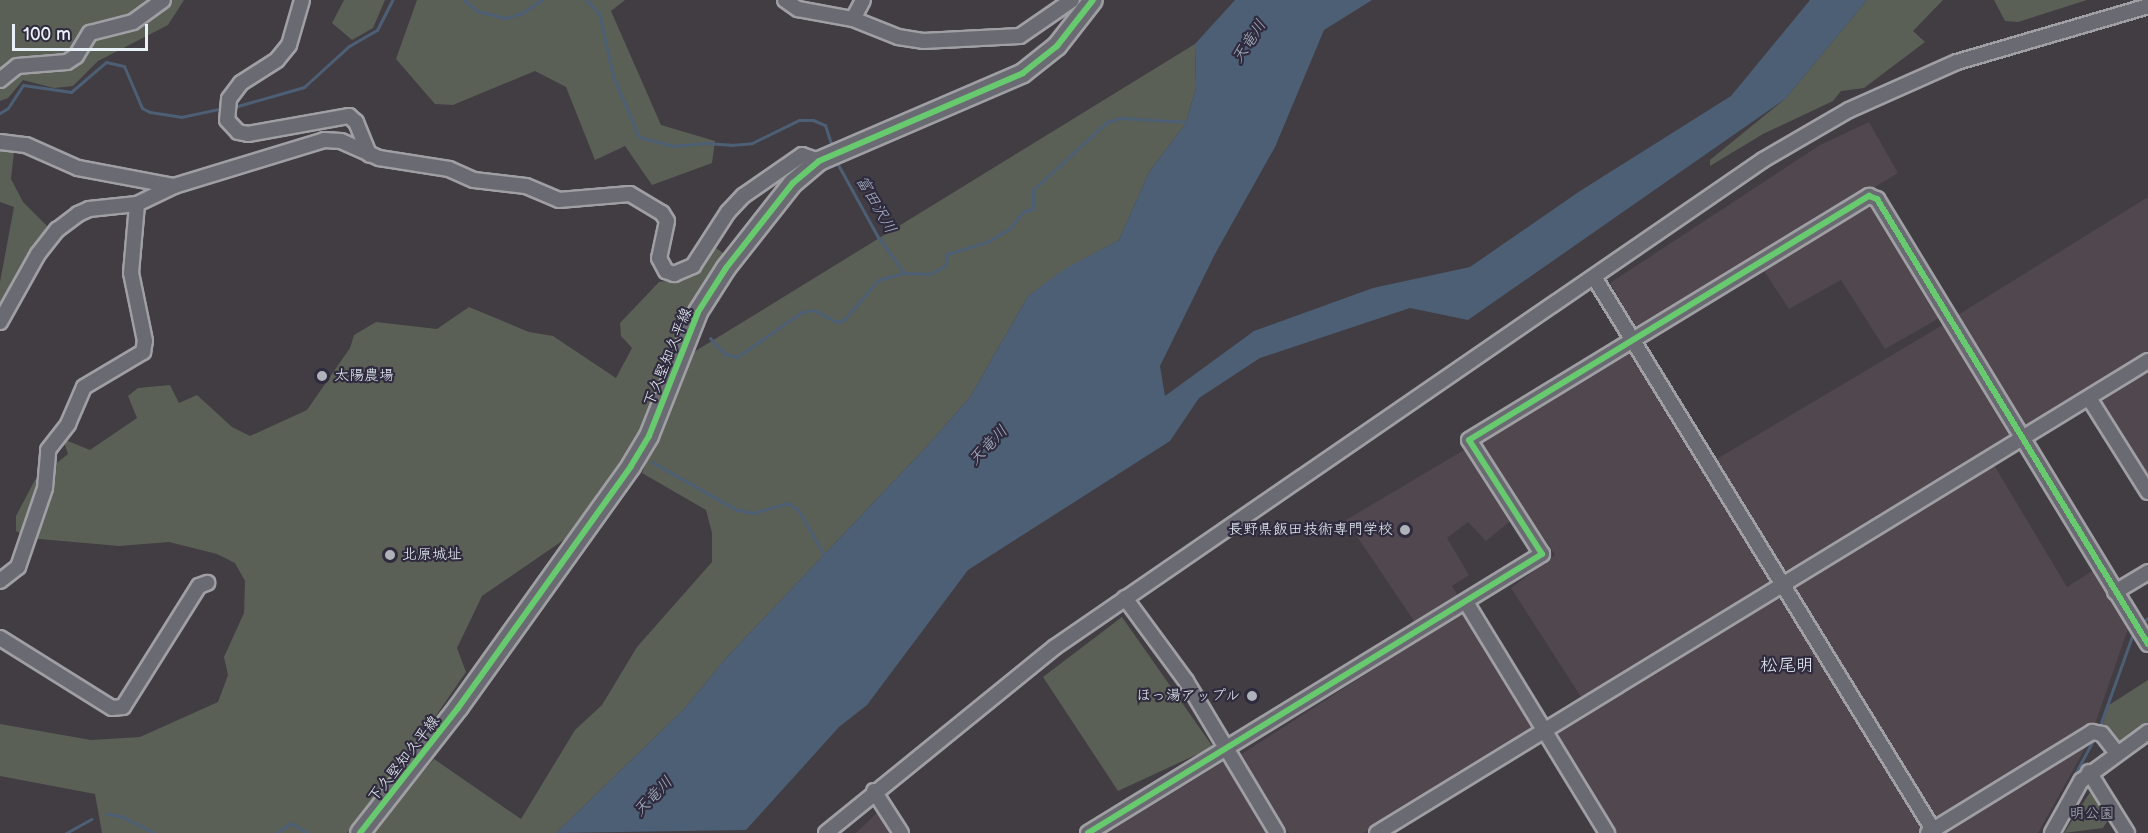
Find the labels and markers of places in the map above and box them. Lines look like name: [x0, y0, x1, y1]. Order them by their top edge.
place label: 太陽農場: [334, 367, 394, 385]
marker: 太陽農場: [315, 369, 329, 383]
place label: 長野県飯田技術専門学校: [1228, 521, 1393, 539]
marker: 長野県飯田技術専門学校: [1398, 523, 1412, 537]
place label: 北原城址: [402, 546, 462, 564]
marker: 北原城址: [383, 548, 397, 562]
place label: ほっ湯アップル: [1135, 687, 1240, 705]
marker: ほっ湯アップル: [1245, 689, 1259, 703]

